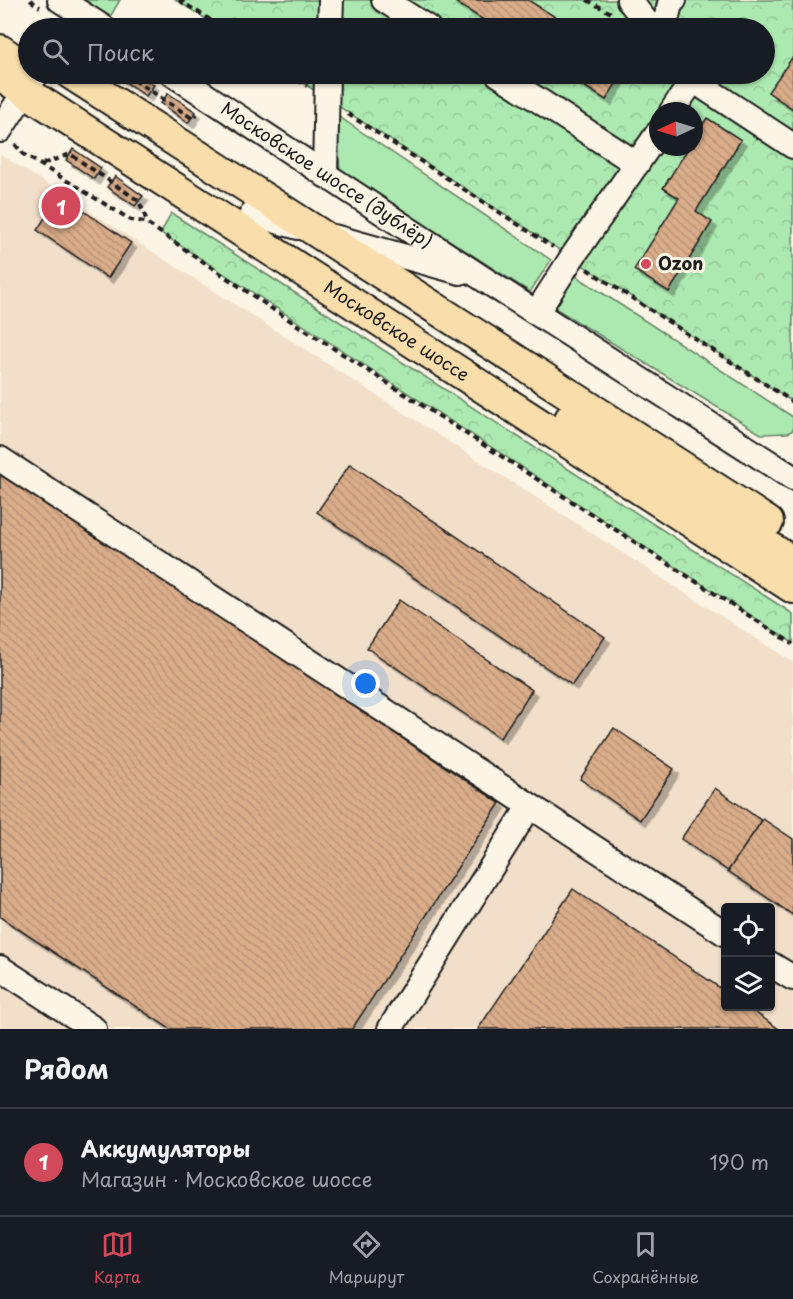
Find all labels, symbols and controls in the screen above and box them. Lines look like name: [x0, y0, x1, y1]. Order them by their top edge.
search box: [18, 18, 775, 84]
icon: search: [39, 35, 72, 68]
text: Поиск: [87, 35, 154, 68]
street label: Московское шоссе (дублёр): [216, 94, 439, 254]
north arrow: [649, 102, 703, 156]
pin: 1: [42, 184, 80, 228]
place label: Ozon: [658, 249, 703, 276]
marker: Ozon: [639, 257, 653, 271]
street label: Московское шоссе: [319, 273, 475, 387]
your location: [351, 669, 380, 698]
map controls: [721, 903, 775, 1011]
button: locate: [721, 903, 775, 957]
button: layers: [721, 957, 775, 1011]
text: Рядом: [24, 1049, 109, 1088]
text: Аккумуляторы: [81, 1131, 250, 1164]
text: 1: [39, 1147, 48, 1177]
text: 190 m: [710, 1147, 769, 1177]
text: Магазин · Московское шоссе: [81, 1164, 372, 1194]
tab: Карта: [94, 1228, 141, 1288]
tab: Маршрут: [329, 1228, 404, 1288]
tab: Сохранённые: [592, 1228, 699, 1288]

